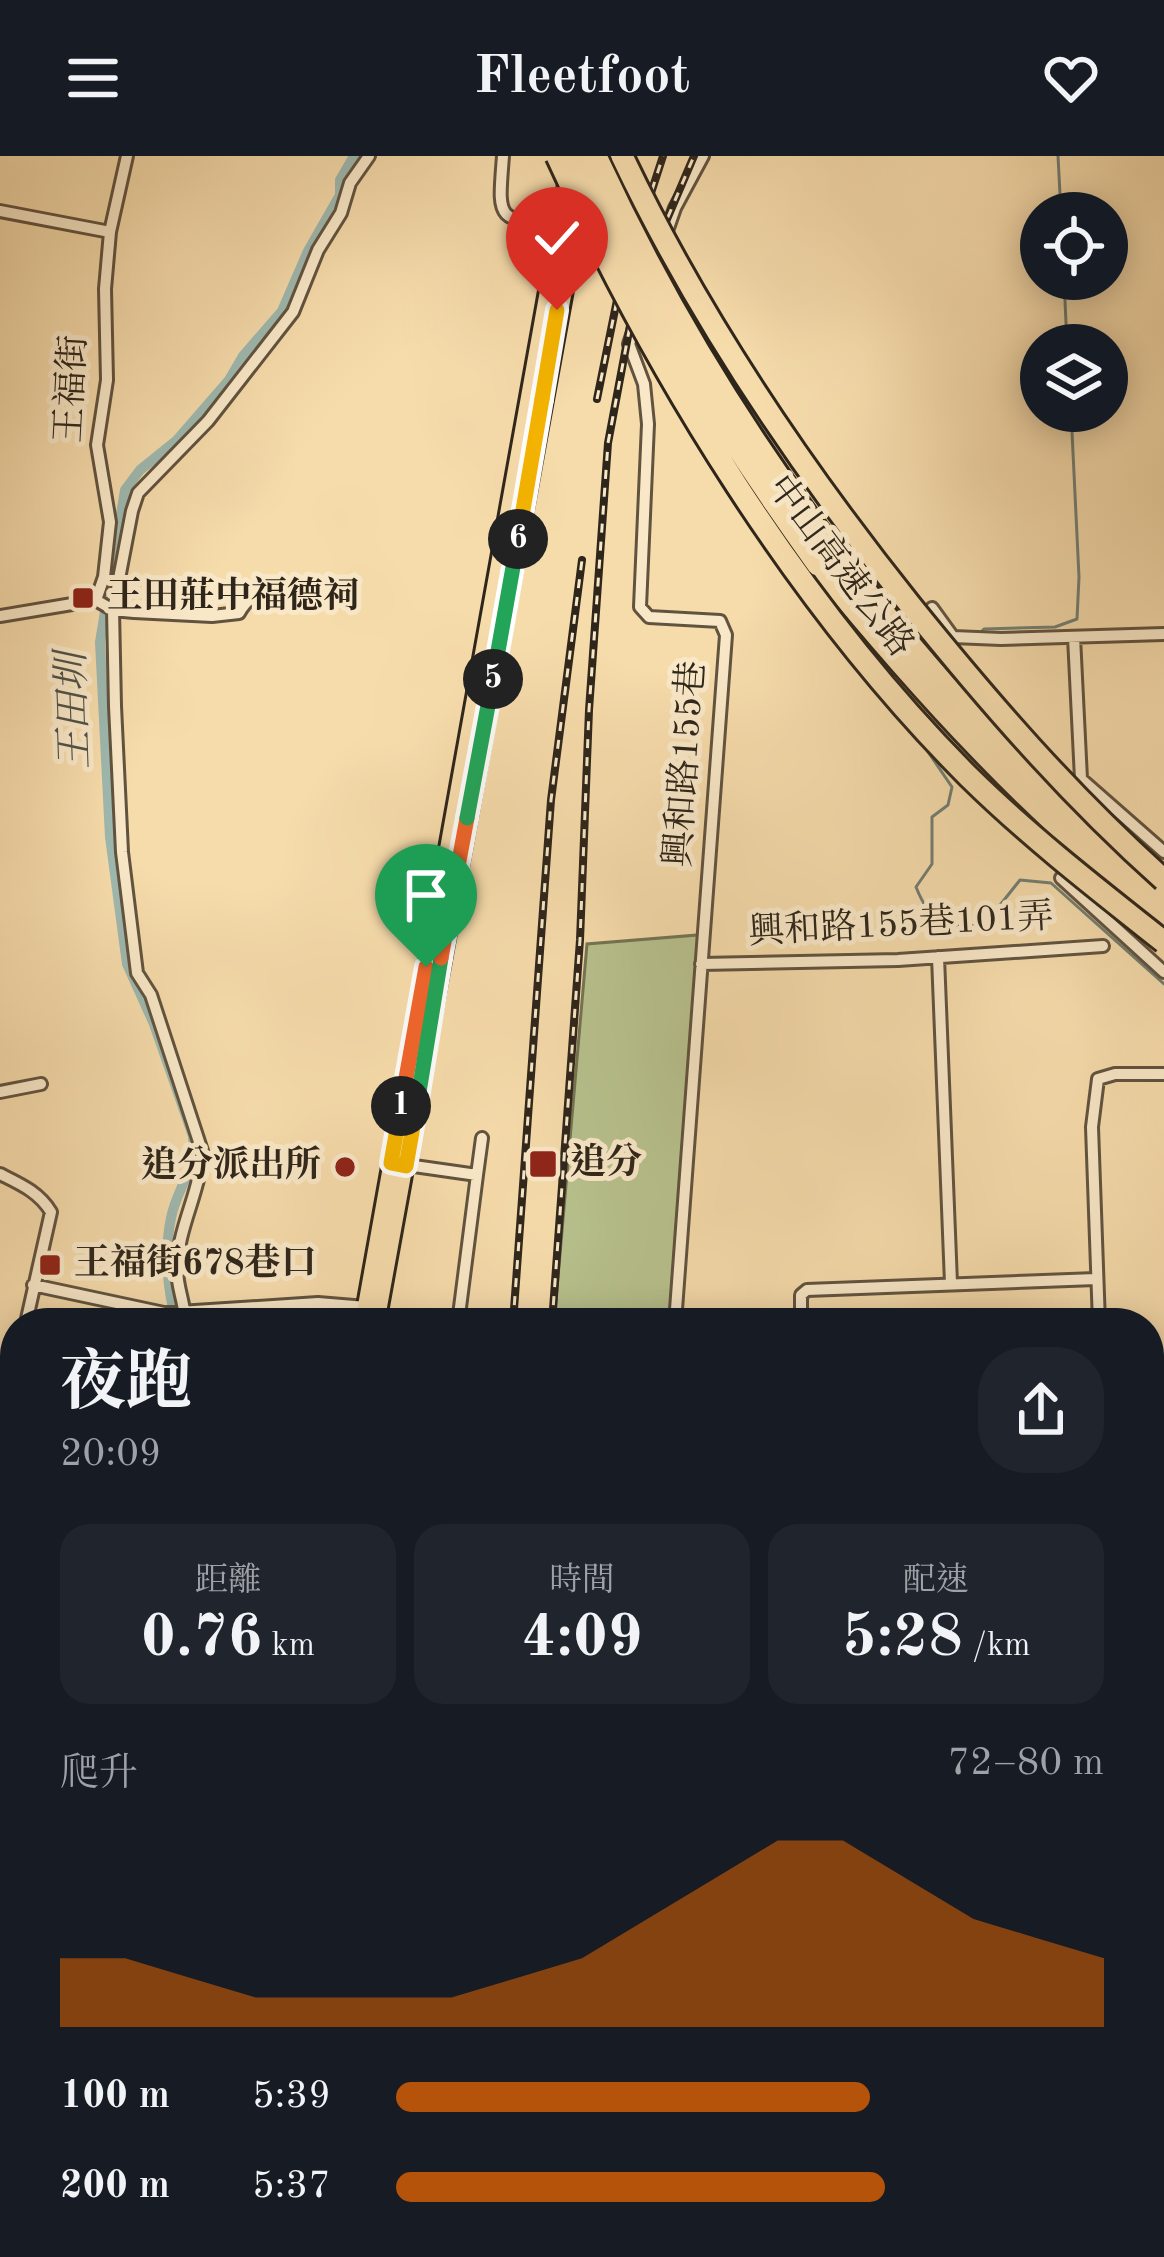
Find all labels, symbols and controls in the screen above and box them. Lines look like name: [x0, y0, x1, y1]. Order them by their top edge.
icon: menu: [60, 45, 126, 111]
icon: heart: [1038, 45, 1104, 111]
text: Fleetfoot: [474, 51, 690, 105]
pin: [506, 187, 608, 310]
map controls: [1020, 192, 1128, 432]
button: locate: [1020, 192, 1128, 300]
icon: check: [524, 205, 590, 271]
button: layers: [1020, 324, 1128, 432]
street label: 王福街: [48, 334, 94, 444]
street label: 中山高速公路: [760, 468, 922, 664]
pin: 6: [488, 509, 548, 569]
text: 6: [508, 522, 528, 555]
place label: 王田莊中福德祠: [107, 576, 359, 616]
marker: 王田莊中福德祠: [70, 585, 96, 611]
water label: 王田圳: [51, 646, 97, 770]
pin: 5: [463, 649, 523, 709]
street label: 興和路155巷: [658, 659, 712, 868]
text: 5: [483, 662, 503, 695]
pin: [375, 844, 477, 967]
icon: arrive: [393, 862, 459, 928]
street label: 興和路155巷101弄: [747, 896, 1054, 952]
pin: 1: [371, 1076, 431, 1136]
text: 1: [391, 1089, 411, 1122]
place label: 追分: [570, 1142, 642, 1182]
place label: 追分派出所: [141, 1145, 321, 1185]
marker: 追分: [527, 1148, 559, 1180]
marker: 追分派出所: [332, 1154, 358, 1180]
place label: 王福街678巷口: [74, 1243, 317, 1283]
marker: 王福街678巷口: [37, 1252, 63, 1278]
button: share: [978, 1347, 1104, 1473]
text: 夜跑: [60, 1353, 192, 1419]
text: 20:09: [60, 1435, 161, 1474]
text: 距離: [195, 1565, 261, 1598]
text: 時間: [549, 1565, 615, 1598]
text: 配速: [903, 1565, 969, 1598]
text: 0.76: [141, 1609, 262, 1669]
text: 4:09: [521, 1609, 643, 1669]
text: 5:28: [842, 1609, 963, 1669]
text: km: [262, 1630, 315, 1663]
text: /km: [963, 1630, 1030, 1663]
text: 72–80 m: [947, 1744, 1104, 1783]
text: 爬升: [60, 1755, 138, 1794]
text: 100 m: [60, 2077, 170, 2116]
text: 5:39: [252, 2077, 331, 2116]
text: 200 m: [60, 2167, 170, 2206]
text: 5:37: [252, 2167, 331, 2206]

